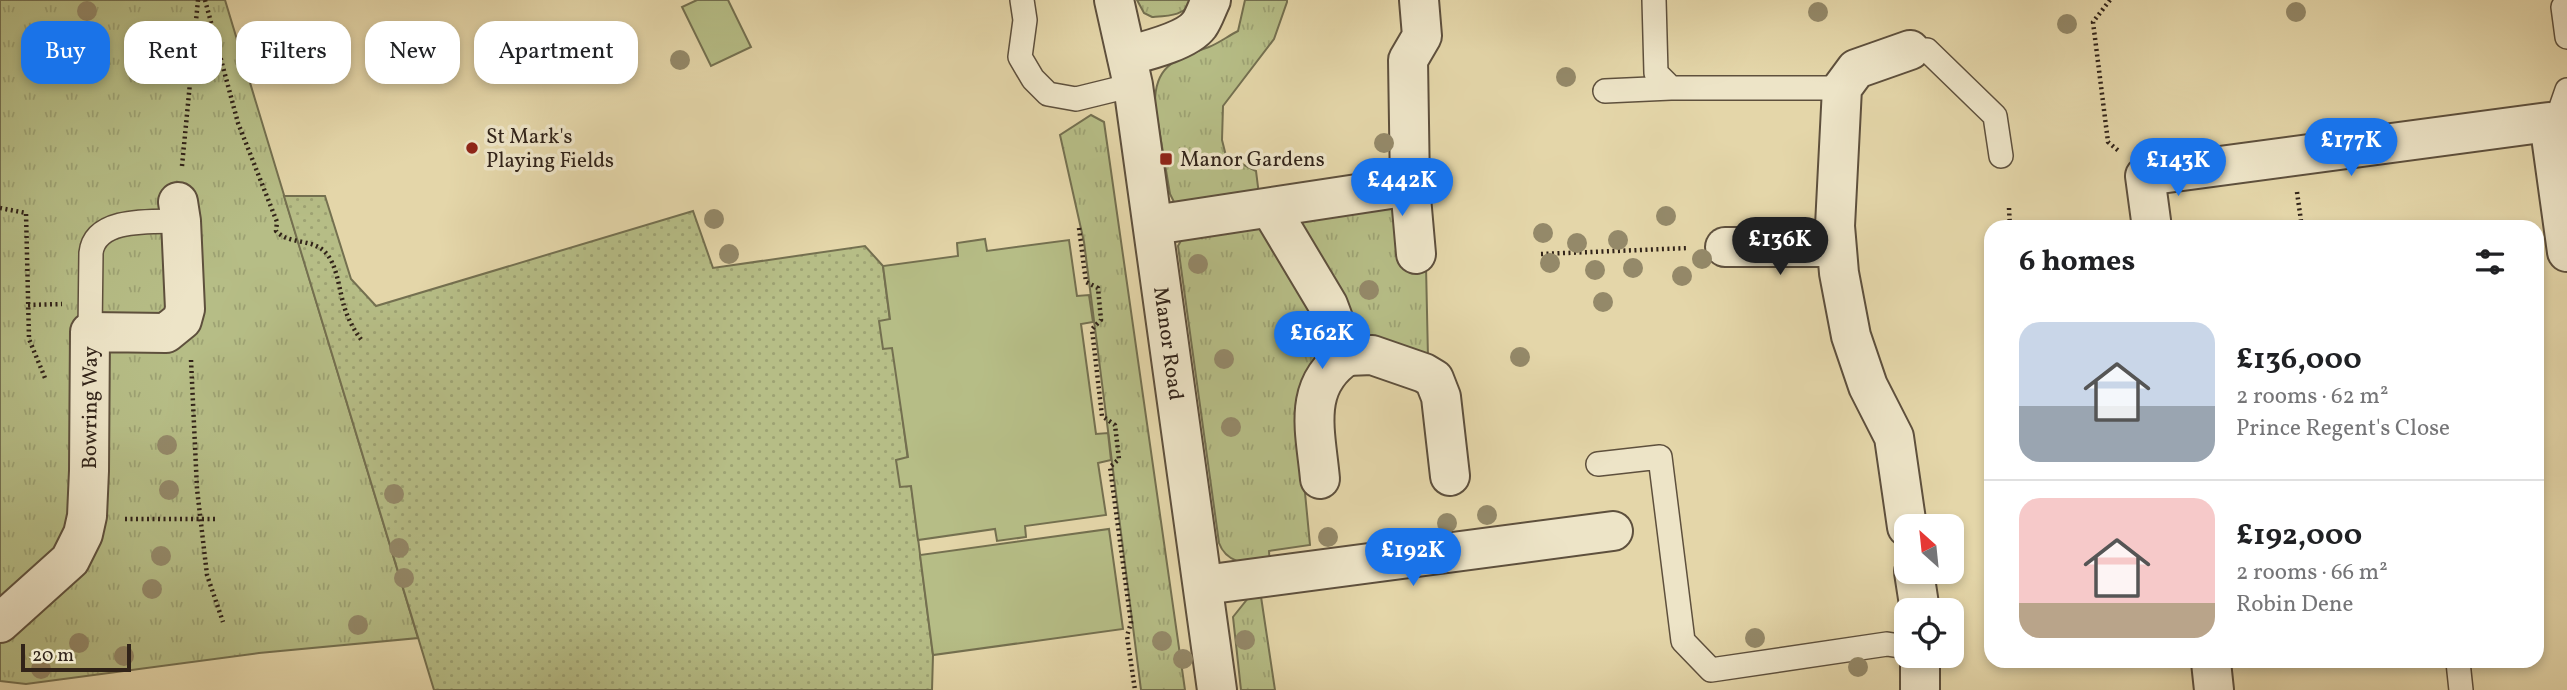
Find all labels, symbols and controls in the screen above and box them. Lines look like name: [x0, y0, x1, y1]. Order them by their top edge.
chip: Buy: [21, 21, 110, 84]
chip: Rent: [124, 21, 222, 84]
chip: Filters: [236, 21, 351, 84]
chip: New: [365, 21, 460, 84]
chip: Apartment: [474, 21, 638, 84]
pin: £177K: [2302, 118, 2400, 178]
place label: St Mark's Playing Fields: [486, 123, 614, 176]
text: £177K: [2320, 125, 2382, 157]
pin: £143K: [2129, 138, 2227, 198]
marker: St Mark's Playing Fields: [464, 140, 480, 156]
text: £143K: [2146, 145, 2210, 177]
place label: Manor Gardens: [1180, 146, 1325, 175]
marker: Manor Gardens: [1158, 151, 1174, 167]
pin: £442K: [1353, 158, 1451, 218]
text: £442K: [1367, 165, 1437, 197]
pin: £136K: [1731, 218, 1829, 277]
text: £136K: [1748, 224, 1812, 256]
text: 6 homes: [2019, 241, 2135, 283]
icon: filters: [2471, 243, 2509, 281]
street label: Manor Road: [1145, 285, 1190, 402]
pin: £162K: [1273, 312, 1371, 371]
text: £162K: [1290, 318, 1354, 350]
text: £136,000: [2236, 339, 2362, 381]
street label: Bowring Way: [76, 345, 106, 469]
icon: home: [2075, 350, 2159, 434]
text: 2 rooms · 62 m²: [2236, 381, 2388, 413]
text: Prince Regent's Close: [2236, 413, 2450, 445]
north arrow: [1894, 514, 1964, 584]
map controls: [1894, 514, 1964, 668]
text: £192,000: [2236, 515, 2362, 557]
icon: home: [2075, 526, 2159, 610]
pin: £192K: [1364, 528, 1462, 588]
text: £192K: [1381, 535, 1445, 567]
text: 2 rooms · 66 m²: [2236, 557, 2388, 589]
text: Robin Dene: [2236, 589, 2353, 621]
button: locate: [1894, 598, 1964, 668]
scale bar: [21, 641, 131, 673]
text: 20 m: [32, 643, 74, 669]

